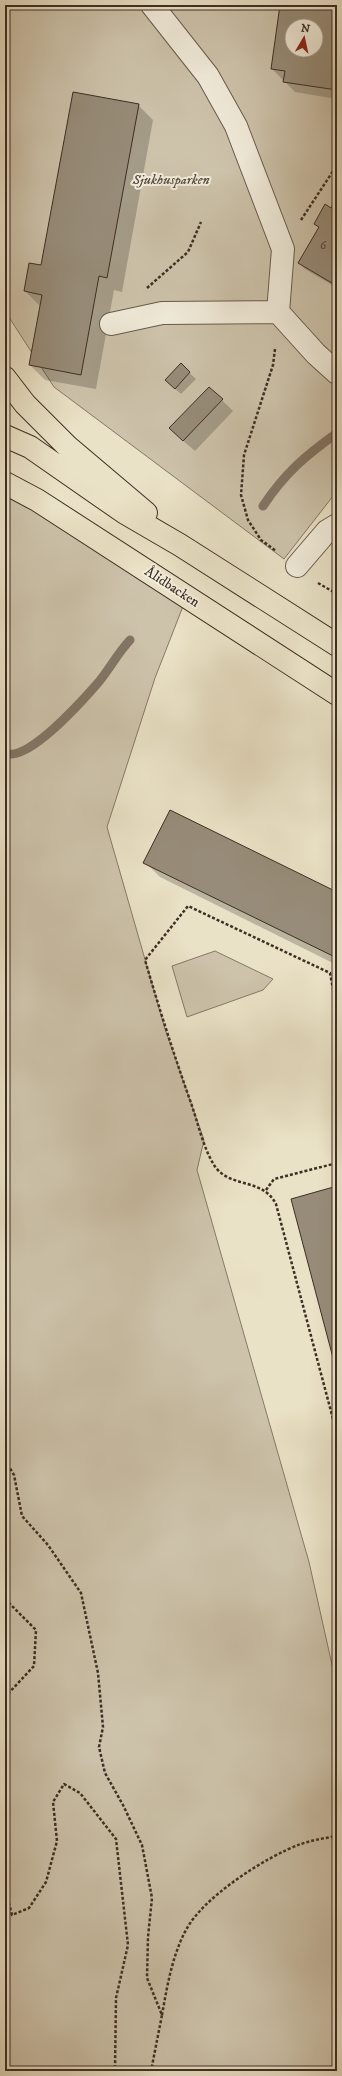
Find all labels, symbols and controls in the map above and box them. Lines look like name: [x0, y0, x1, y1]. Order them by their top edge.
north arrow: [284, 18, 324, 58]
text: N: [300, 21, 311, 37]
park label: Sjukhusparken: [131, 171, 210, 189]
house number: 6: [320, 238, 327, 253]
street label: Ålidbacken: [141, 563, 204, 612]

